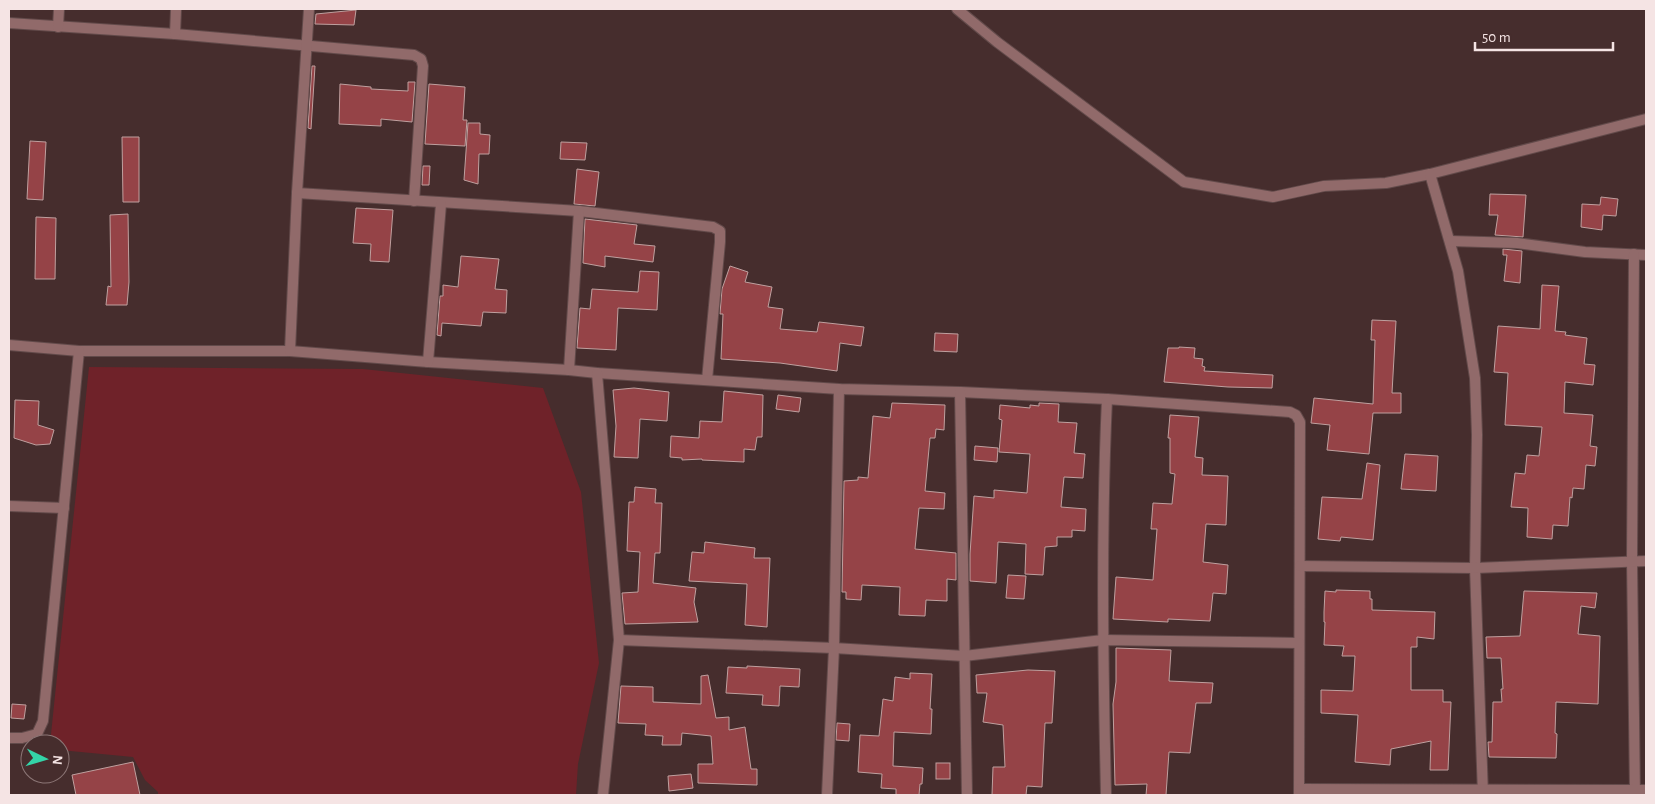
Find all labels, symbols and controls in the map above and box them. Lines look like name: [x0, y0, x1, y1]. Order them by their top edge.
scale bar: [1475, 20, 1612, 52]
text: 50 m: [1482, 30, 1511, 45]
north arrow: [20, 734, 70, 784]
text: N: [50, 755, 64, 766]

